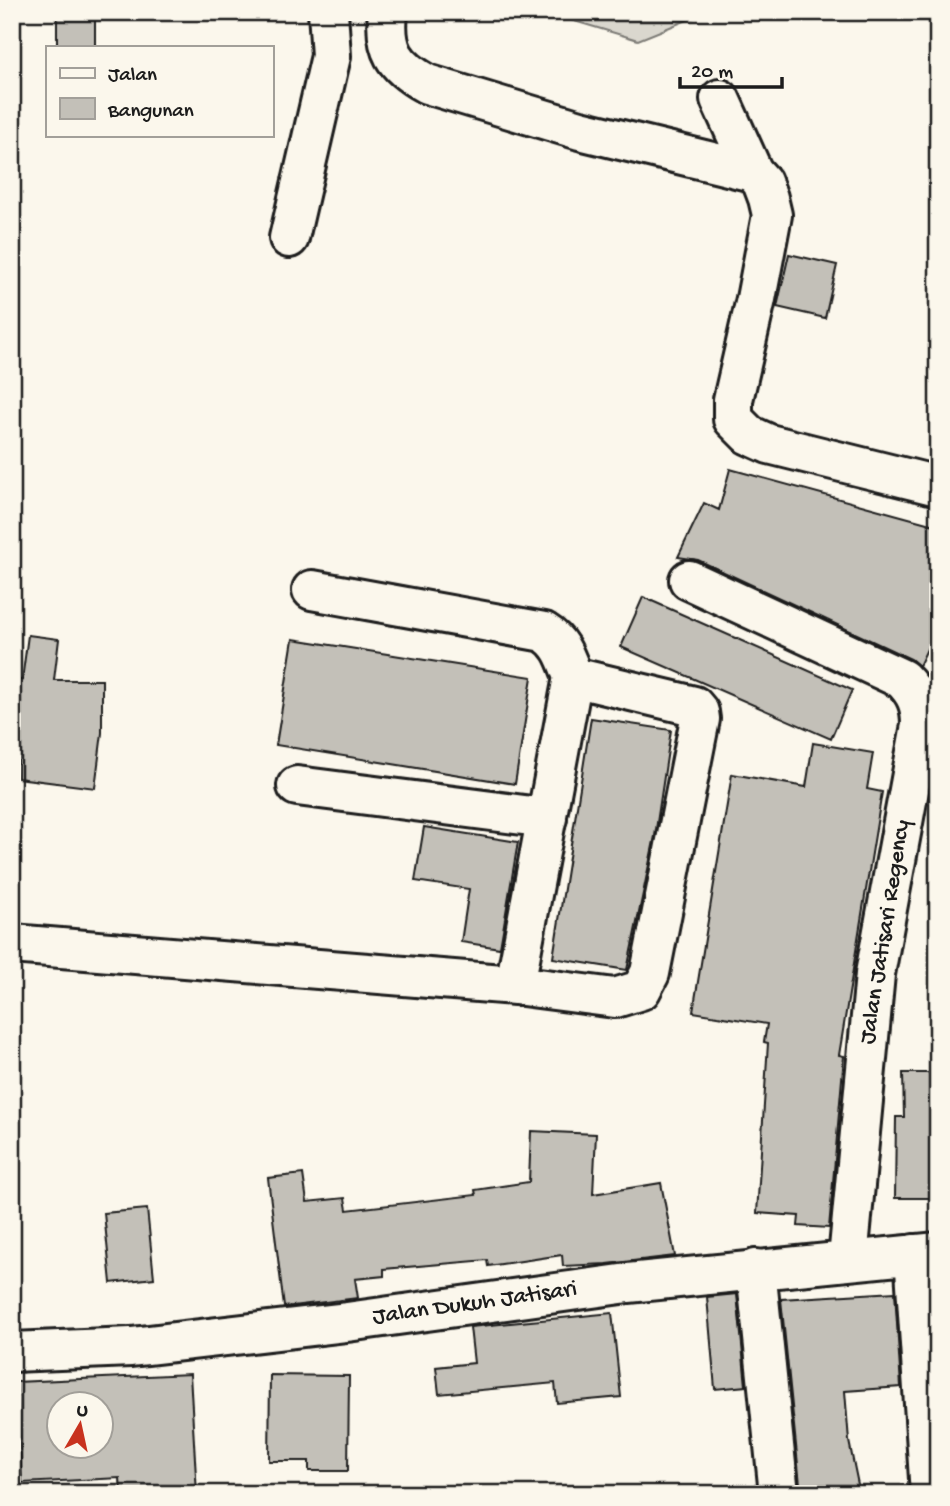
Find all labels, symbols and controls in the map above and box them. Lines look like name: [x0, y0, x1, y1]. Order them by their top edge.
legend: [46, 46, 273, 136]
scale bar: [680, 46, 782, 90]
text: 20 m: [691, 61, 733, 86]
text: Jalan: [108, 64, 157, 89]
text: Bangunan: [107, 100, 194, 125]
street label: Jalan Jatisari Regency: [854, 818, 918, 1046]
street label: Jalan Dukuh Jatisari: [371, 1275, 579, 1333]
north arrow: [46, 1390, 116, 1460]
text: U: [75, 1399, 89, 1424]

